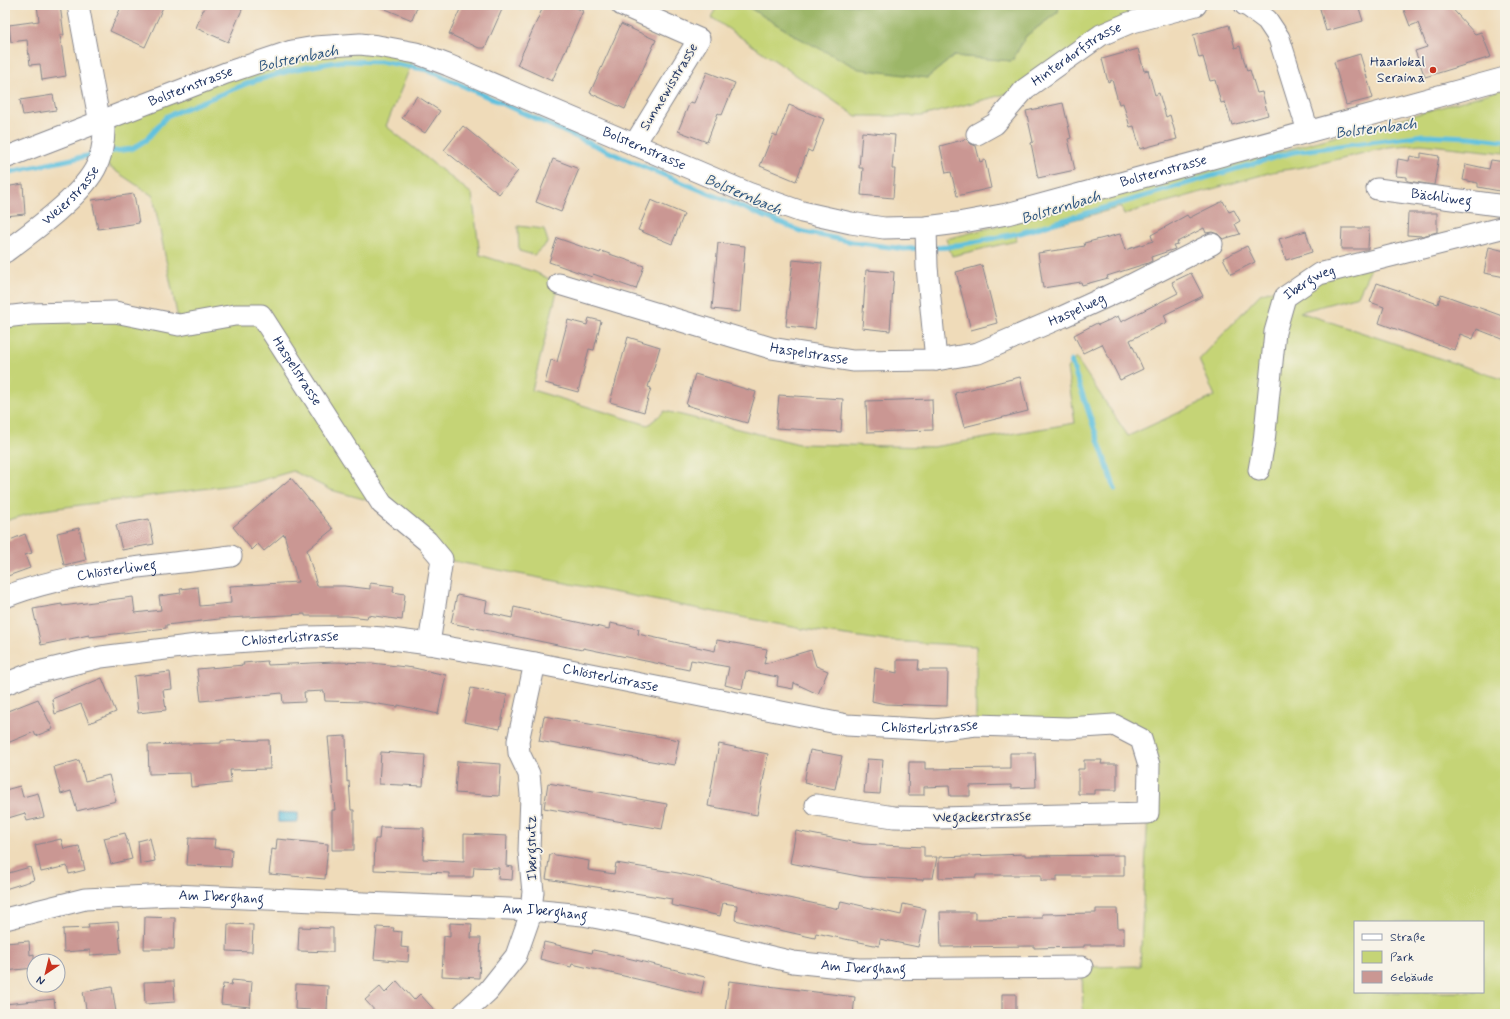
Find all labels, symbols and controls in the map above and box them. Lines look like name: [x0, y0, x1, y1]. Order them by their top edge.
street label: Hinterdorfstrasse: [1028, 18, 1124, 91]
street label: Sunnewisstrasse: [636, 40, 702, 134]
water label: Bolsternbach: [256, 41, 340, 77]
place label: Haarlokal Seraina: [1370, 53, 1425, 87]
street label: Bolsternstrasse: [146, 62, 235, 111]
marker: Haarlokal Seraina: [1428, 65, 1438, 75]
water label: Bolsternbach: [1334, 114, 1418, 144]
street label: Bolsternstrasse: [600, 123, 689, 174]
street label: Bolsternstrasse: [1118, 151, 1209, 192]
street label: Weierstrasse: [38, 163, 104, 229]
water label: Bolsternbach: [701, 170, 785, 220]
street label: Bächliweg: [1410, 185, 1473, 212]
water label: Bolsternbach: [1019, 186, 1103, 230]
street label: Ibergweg: [1280, 261, 1337, 305]
street label: Haspelweg: [1046, 289, 1109, 331]
street label: Haspelstrasse: [268, 333, 326, 409]
street label: Haspelstrasse: [769, 339, 849, 369]
street label: Chlösterliweg: [75, 556, 158, 585]
street label: Chlösterlistrasse: [241, 627, 339, 650]
street label: Chlösterlistrasse: [561, 660, 660, 696]
street label: Chlösterlistrasse: [880, 716, 979, 739]
street label: Wegackerstrasse: [933, 807, 1031, 829]
street label: Ibergstutz: [522, 815, 544, 881]
street label: Am Iberghang: [178, 886, 264, 910]
street label: Am Iberghang: [502, 900, 589, 927]
legend: [1354, 921, 1484, 993]
text: Straße: [1390, 930, 1425, 946]
text: Park: [1390, 950, 1414, 966]
north arrow: [26, 953, 66, 993]
street label: Am Iberghang: [820, 956, 906, 980]
text: Gebäude: [1390, 970, 1433, 986]
text: N: [34, 973, 48, 988]

